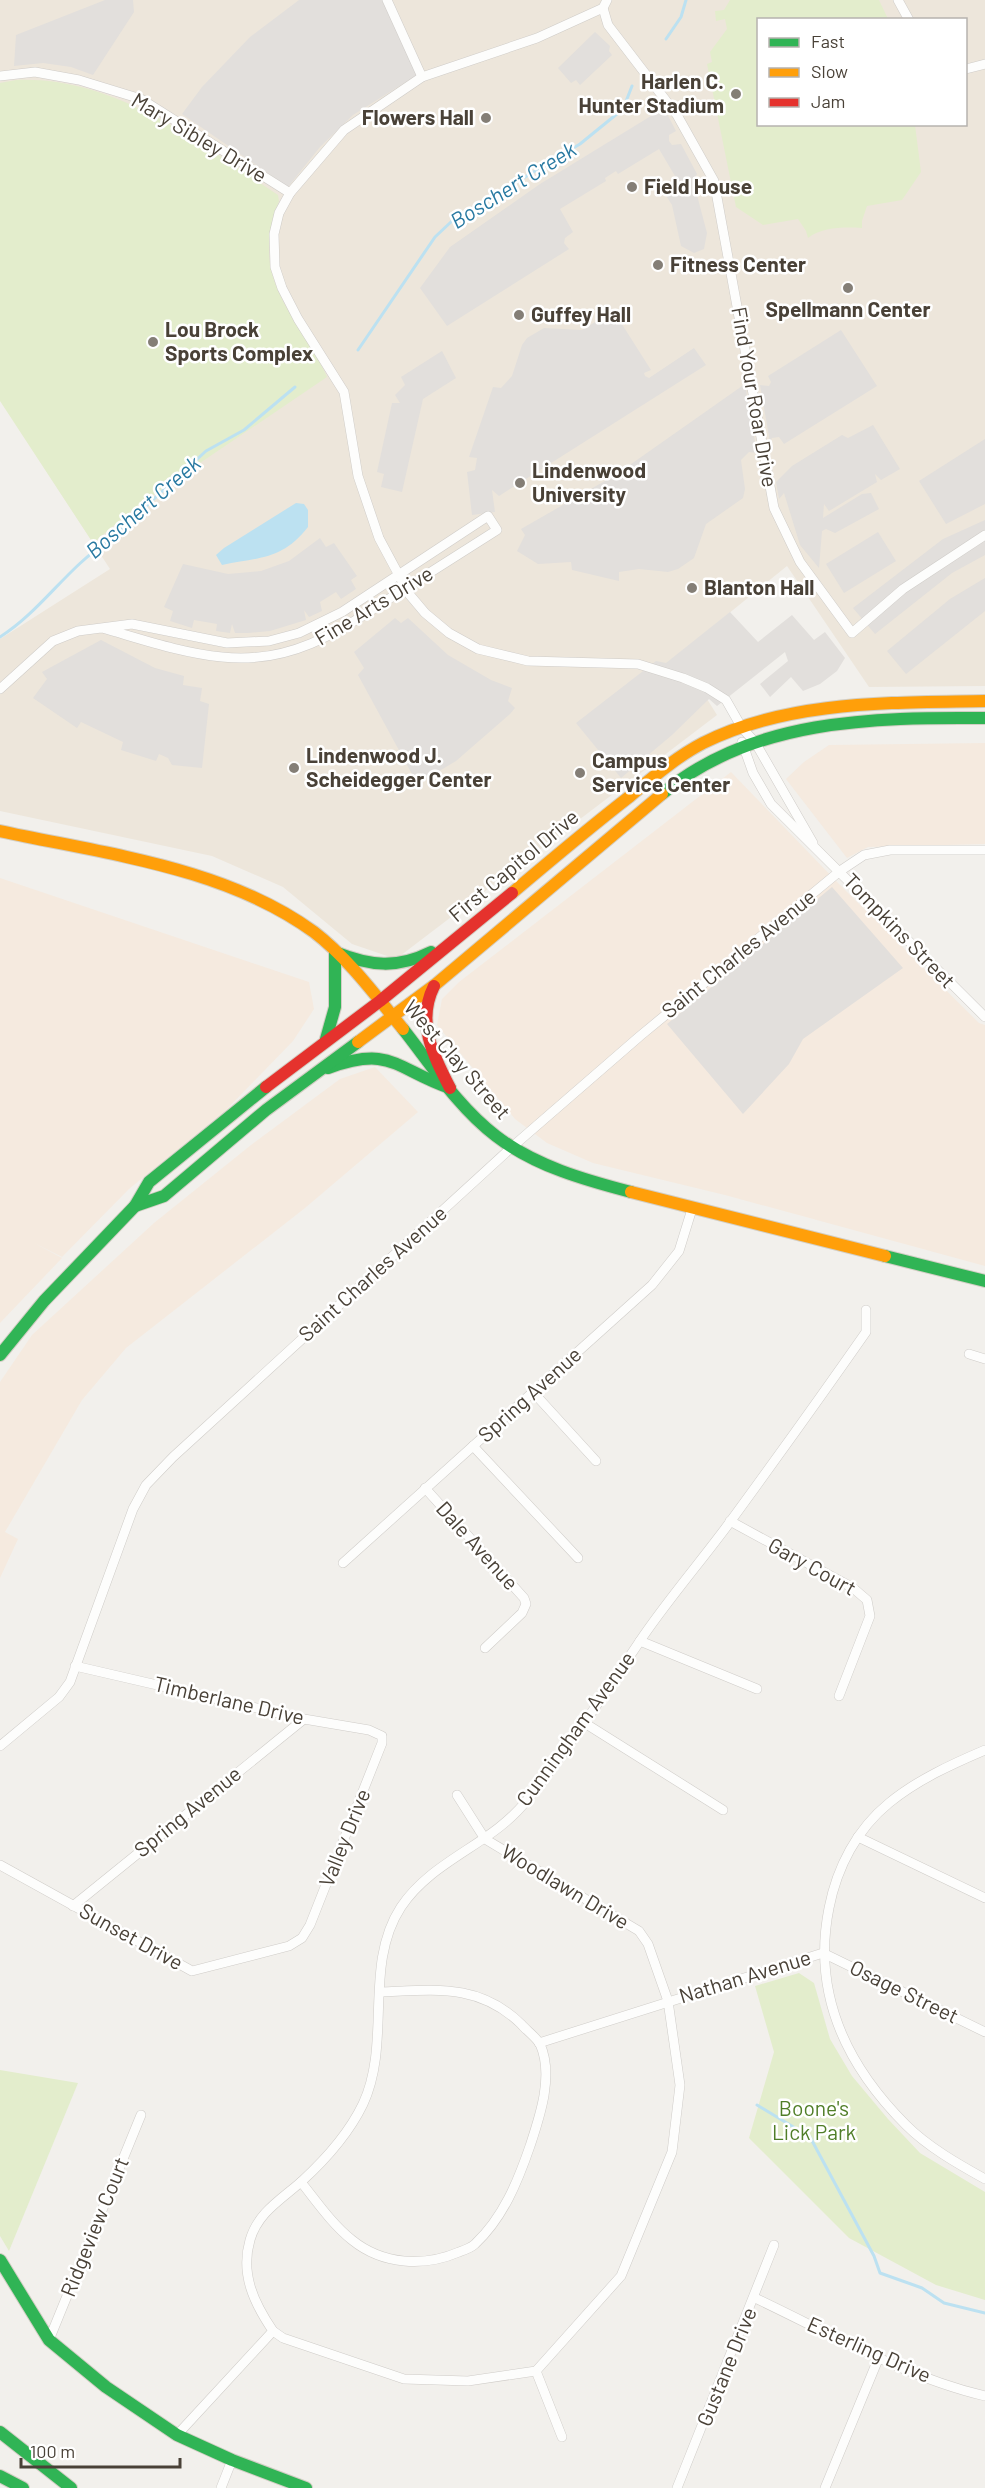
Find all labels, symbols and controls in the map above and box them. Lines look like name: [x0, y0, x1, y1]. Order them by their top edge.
legend: [757, 18, 967, 126]
text: Fast: [811, 30, 845, 52]
text: Slow: [811, 60, 848, 82]
place label: Harlen C. Hunter Stadium: [579, 68, 724, 117]
street label: Mary Sibley Drive: [128, 87, 272, 187]
marker: Harlen C. Hunter Stadium: [729, 87, 743, 101]
text: Jam: [811, 90, 845, 112]
place label: Flowers Hall: [362, 104, 474, 129]
marker: Flowers Hall: [479, 111, 493, 125]
water label: Boschert Creek: [445, 135, 580, 233]
place label: Field House: [644, 173, 752, 198]
marker: Field House: [625, 180, 639, 194]
place label: Fitness Center: [670, 251, 806, 276]
marker: Fitness Center: [651, 258, 665, 272]
marker: Spellmann Center: [841, 281, 855, 295]
place label: Spellmann Center: [766, 296, 930, 321]
place label: Guffey Hall: [531, 301, 631, 326]
street label: Find Your Roar Drive: [727, 305, 784, 489]
marker: Guffey Hall: [512, 308, 526, 322]
place label: Lou Brock Sports Complex: [165, 316, 313, 365]
marker: Lou Brock Sports Complex: [146, 335, 160, 349]
water label: Boschert Creek: [80, 449, 205, 563]
place label: Lindenwood University: [532, 457, 646, 506]
marker: Lindenwood University: [513, 476, 527, 490]
street label: Fine Arts Drive: [310, 560, 437, 650]
place label: Blanton Hall: [704, 574, 814, 599]
marker: Blanton Hall: [685, 581, 699, 595]
place label: Lindenwood J. Scheidegger Center: [306, 742, 491, 791]
place label: Campus Service Center: [592, 747, 730, 796]
marker: Lindenwood J. Scheidegger Center: [287, 761, 301, 775]
marker: Campus Service Center: [573, 766, 587, 780]
street label: First Capitol Drive: [443, 803, 583, 926]
street label: Tompkins Street: [839, 867, 961, 992]
street label: Saint Charles Avenue: [656, 883, 820, 1023]
street label: West Clay Street: [400, 994, 517, 1124]
street label: Saint Charles Avenue: [293, 1200, 451, 1346]
street label: Spring Avenue: [472, 1341, 586, 1447]
street label: Dale Avenue: [432, 1496, 524, 1594]
street label: Gary Court: [764, 1531, 861, 1600]
street label: Cunningham Avenue: [510, 1646, 639, 1810]
street label: Timberlane Drive: [152, 1670, 307, 1729]
street label: Spring Avenue: [129, 1760, 246, 1862]
street label: Valley Drive: [313, 1785, 375, 1890]
street label: Woodlawn Drive: [497, 1838, 634, 1934]
street label: Sunset Drive: [76, 1897, 188, 1974]
street label: Nathan Avenue: [675, 1944, 814, 2008]
street label: Osage Street: [846, 1954, 963, 2028]
park label: Boone's Lick Park: [772, 2095, 856, 2144]
street label: Ridgeview Court: [54, 2153, 133, 2300]
street label: Gustane Drive: [690, 2303, 761, 2430]
street label: Esterling Drive: [804, 2310, 935, 2387]
scale bar: [21, 2431, 180, 2469]
text: 100 m: [30, 2440, 75, 2462]

